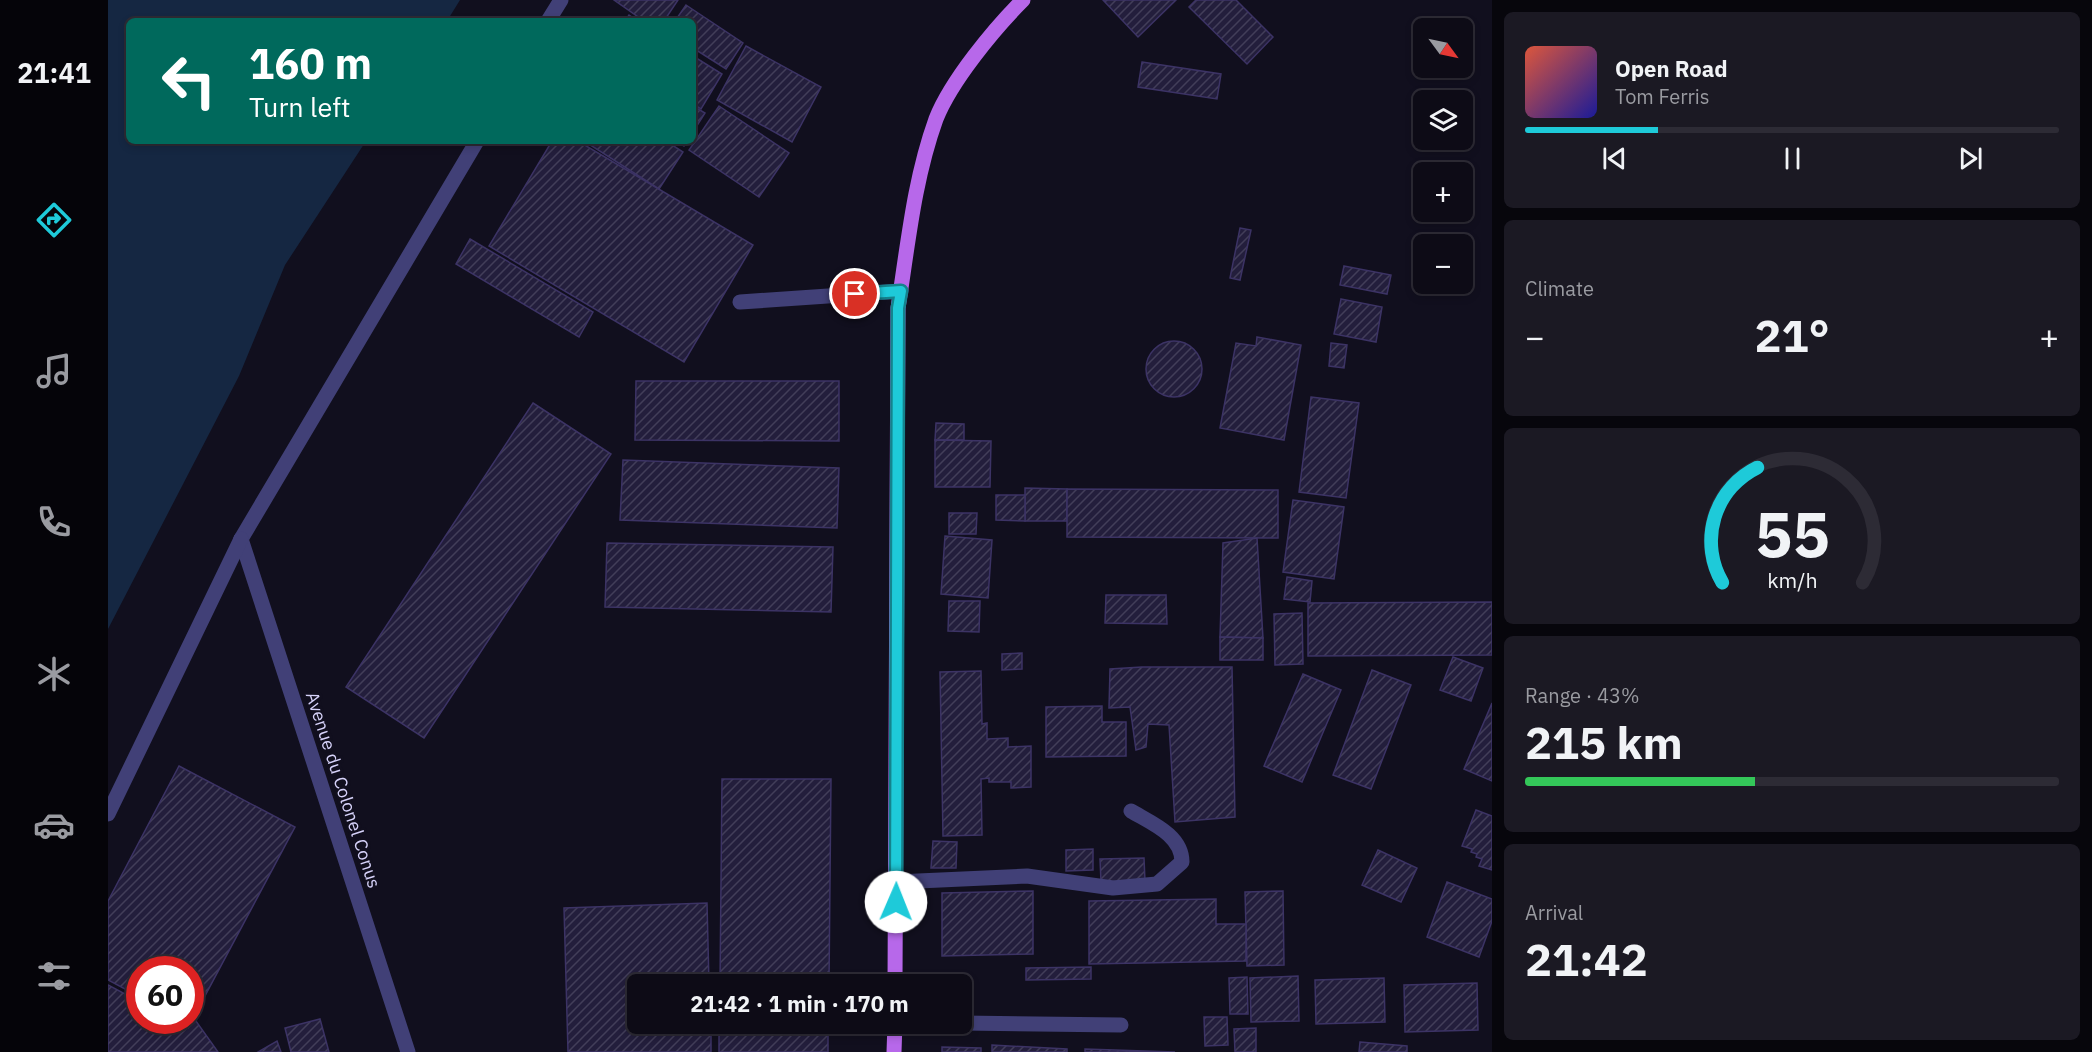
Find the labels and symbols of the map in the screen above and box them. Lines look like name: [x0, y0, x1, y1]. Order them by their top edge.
north arrow: [1413, 18, 1473, 78]
pin: [829, 268, 880, 319]
street label: Avenue du Colonel Conus: [301, 689, 386, 891]
position arrow: [864, 870, 928, 934]
speed limit sign: 60: [126, 956, 204, 1034]

